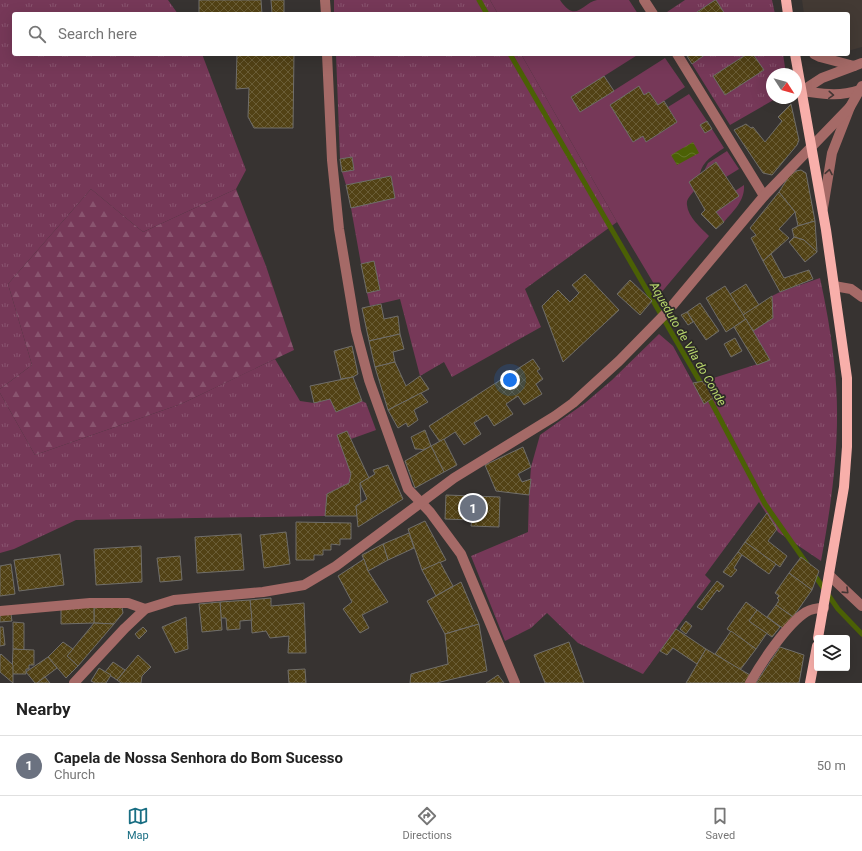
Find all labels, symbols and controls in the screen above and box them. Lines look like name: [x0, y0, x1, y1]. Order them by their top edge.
search box: [12, 12, 850, 56]
icon: search: [26, 23, 48, 45]
text: Search here: [58, 25, 137, 43]
north arrow: [766, 68, 802, 104]
one-way arrow: [828, 90, 834, 99]
one-way arrow: [824, 169, 833, 175]
water label: Aqueduto de Vila do Conde: [646, 279, 729, 408]
your location: [500, 370, 520, 390]
pin: 1: [460, 493, 486, 523]
one-way arrow: [841, 586, 849, 593]
map controls: [814, 635, 850, 671]
button: layers: [814, 635, 850, 671]
text: Nearby: [16, 699, 71, 719]
text: Capela de Nossa Senhora do Bom Sucesso: [54, 749, 343, 767]
text: 1: [25, 758, 33, 773]
text: 50 m: [817, 758, 846, 773]
text: Church: [54, 767, 95, 782]
tab: Map: [127, 805, 149, 842]
tab: Directions: [402, 805, 452, 842]
tab: Saved: [705, 805, 735, 842]

